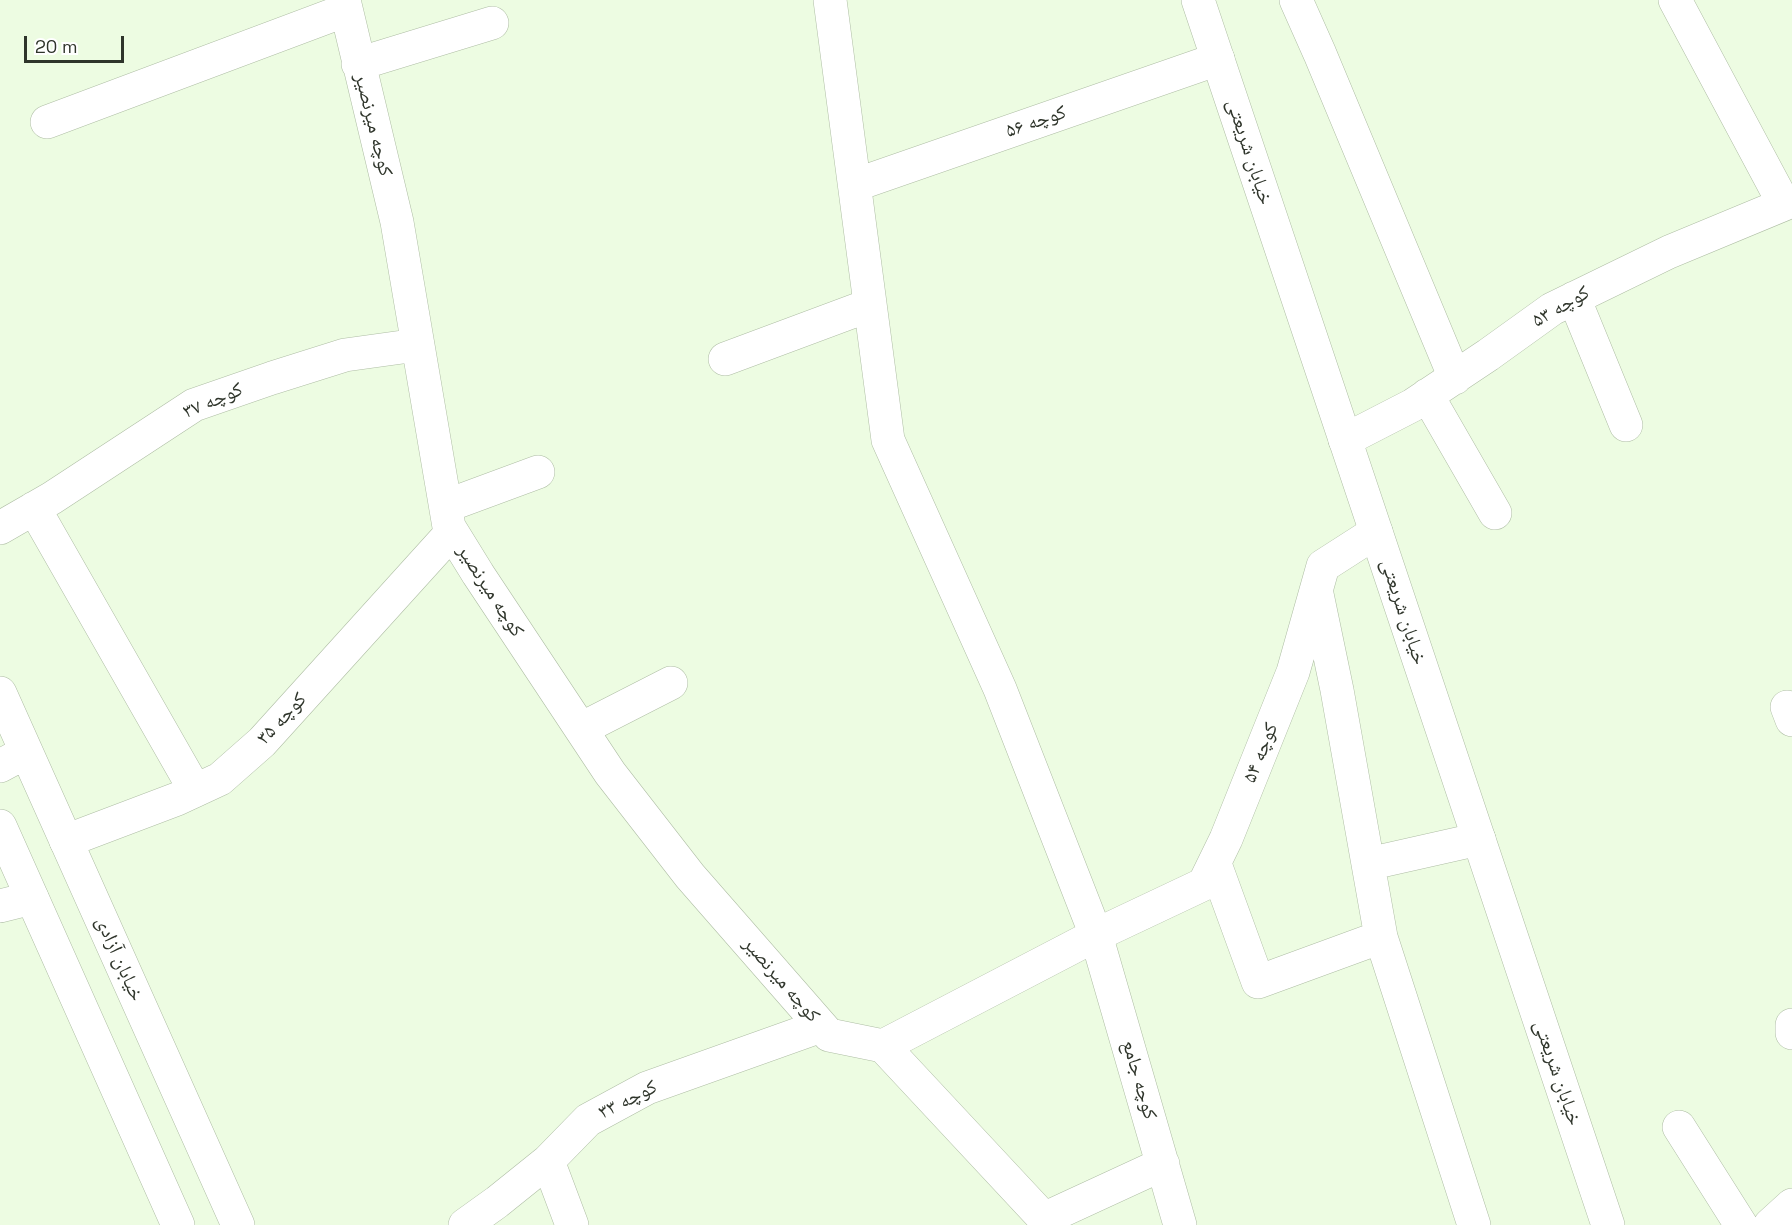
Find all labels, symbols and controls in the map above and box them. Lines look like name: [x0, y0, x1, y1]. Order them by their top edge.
scale bar: [27, 24, 128, 62]
text: 20 m: [35, 35, 78, 58]
street label: کوچه میرنصیر: [349, 71, 397, 179]
street label: خیابان شریعتی: [1221, 96, 1277, 208]
street label: کوچه ۵۶: [1003, 100, 1069, 144]
street label: کوچه ۵۳: [1528, 281, 1594, 333]
street label: کوچه ۳۷: [180, 378, 246, 424]
street label: کوچه میرنصیر: [451, 540, 529, 642]
street label: خیابان شریعتی: [1375, 556, 1431, 668]
street label: کوچه ۳۵: [252, 688, 312, 750]
street label: کوچه ۵۴: [1238, 720, 1284, 786]
street label: خیابان آزادی: [90, 913, 148, 1005]
street label: کوچه میرنصیر: [737, 932, 825, 1028]
street label: خیابان شریعتی: [1528, 1017, 1586, 1129]
street label: کوچه جامع: [1116, 1038, 1162, 1122]
street label: کوچه ۳۳: [595, 1075, 661, 1125]

